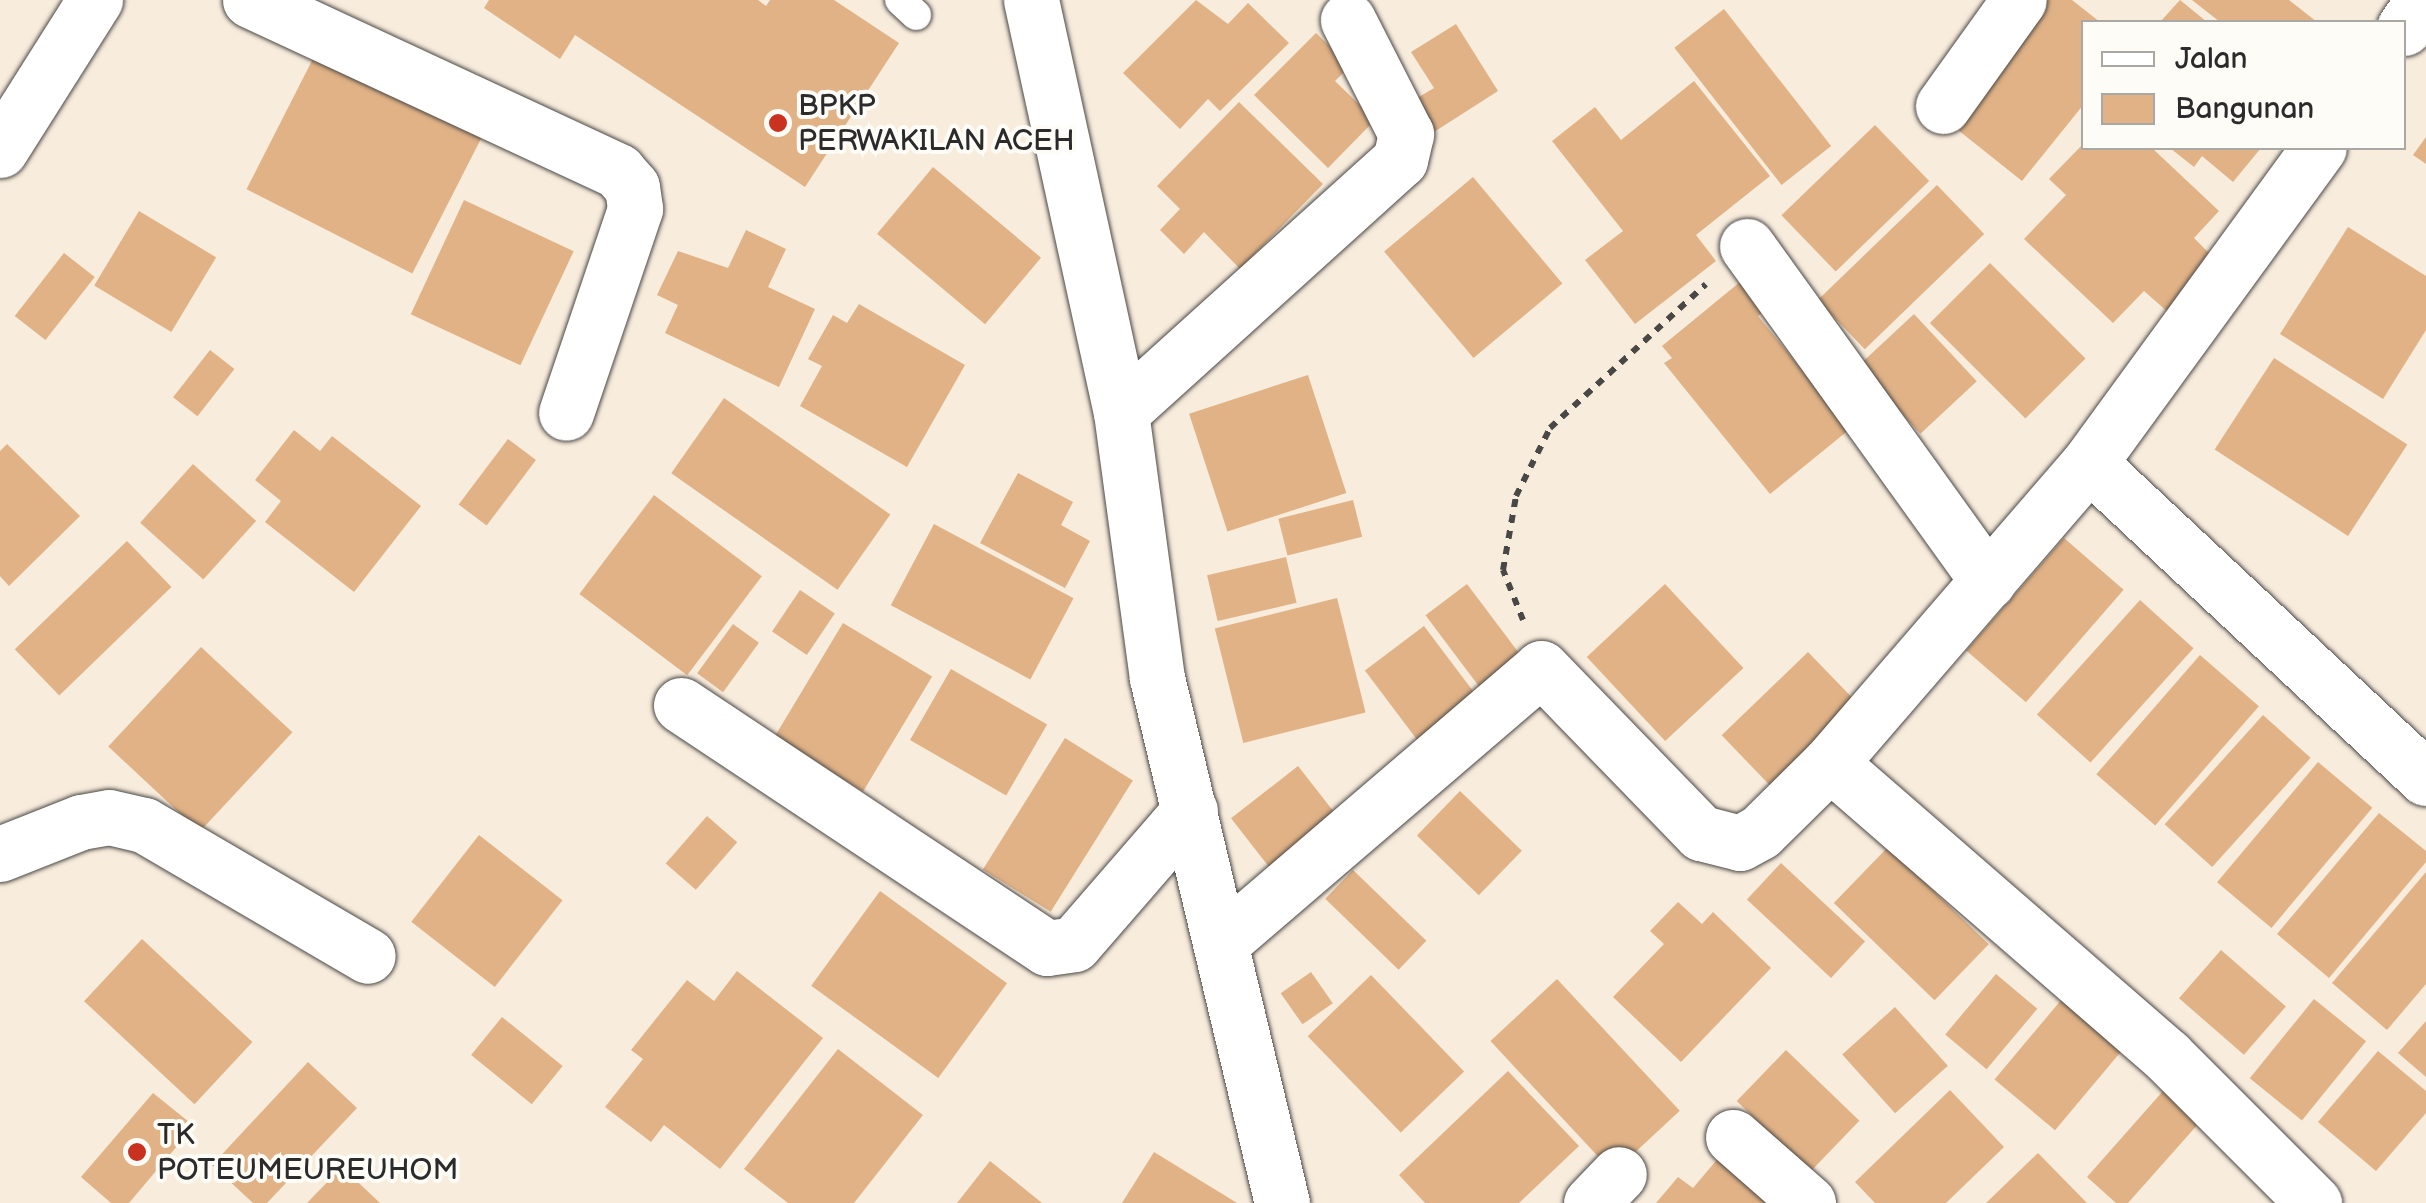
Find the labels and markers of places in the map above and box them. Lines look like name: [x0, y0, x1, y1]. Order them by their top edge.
place label: BPKP PERWAKILAN ACEH: [798, 88, 1075, 158]
marker: BPKP PERWAKILAN ACEH: [767, 112, 789, 134]
place label: TK POTEUMEUREUHOM: [157, 1117, 458, 1188]
marker: TK POTEUMEUREUHOM: [126, 1141, 148, 1163]

